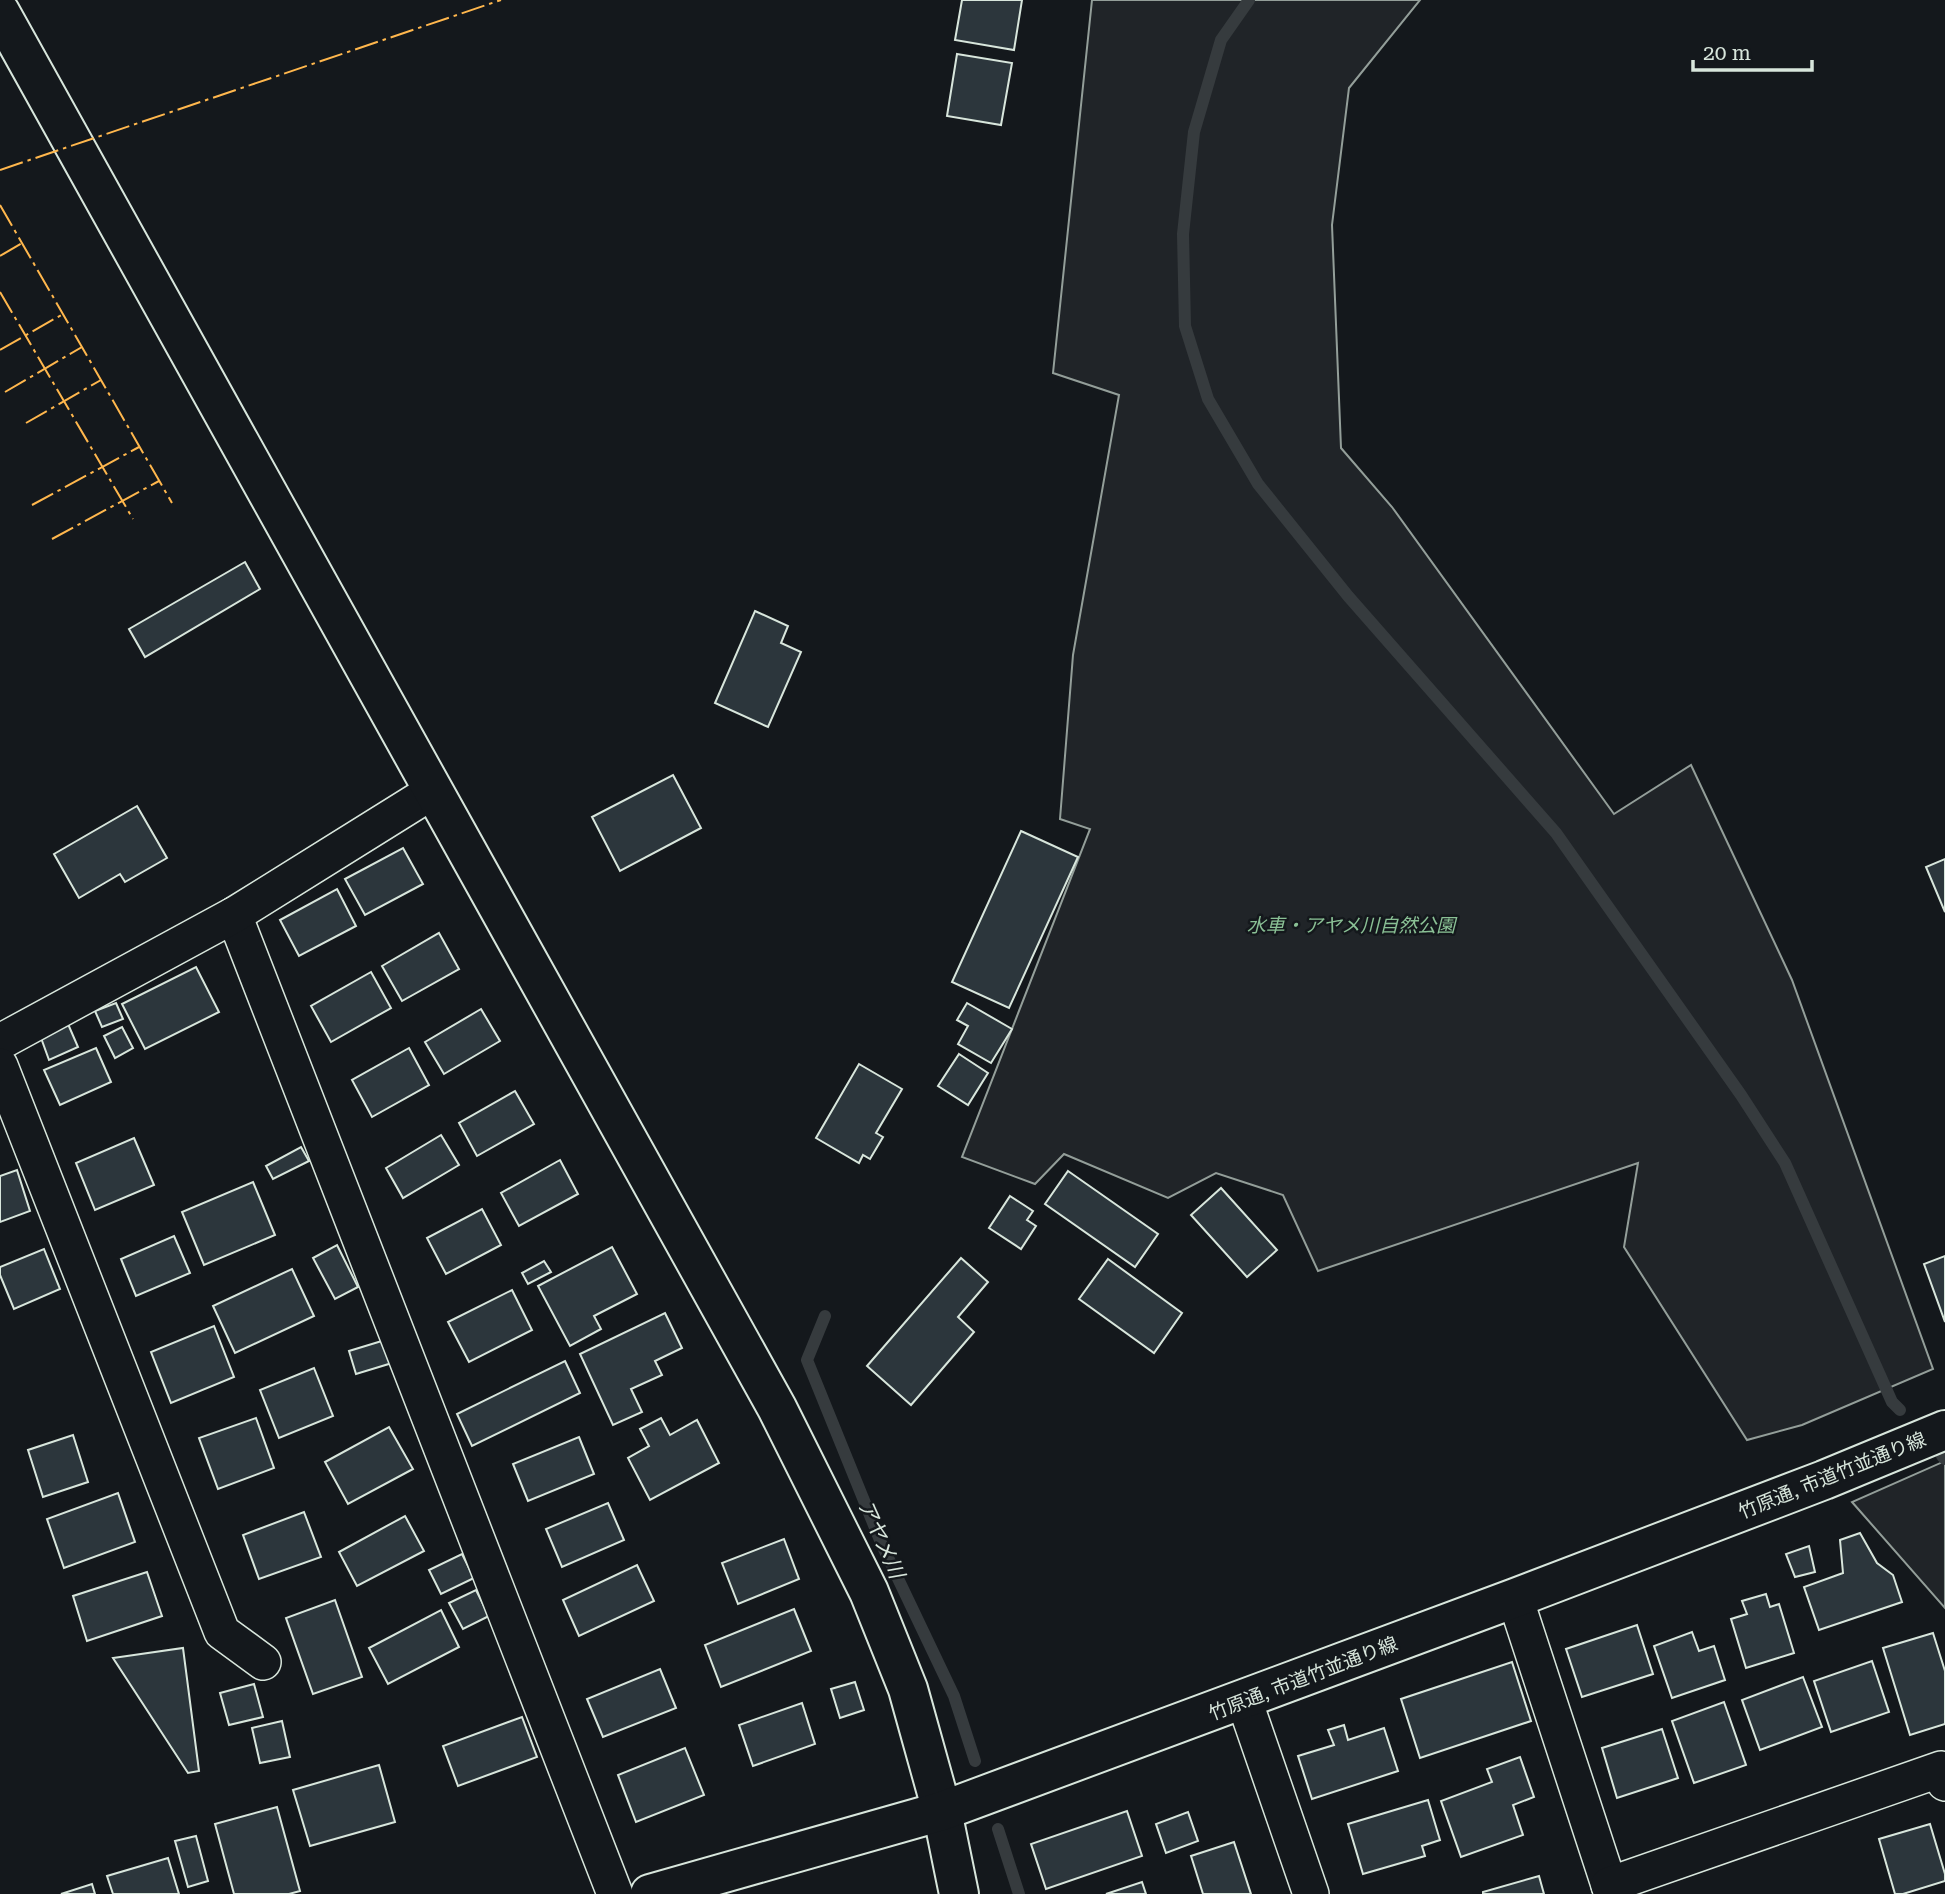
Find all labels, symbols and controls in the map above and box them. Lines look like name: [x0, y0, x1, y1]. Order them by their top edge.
scale bar: [1693, 28, 1812, 72]
text: 20 m: [1703, 41, 1751, 65]
park label: 水車・アヤメ川自然公園: [1247, 914, 1458, 937]
street label: 竹原通, 市道竹並通り線: [1735, 1427, 1929, 1524]
water label: アヤメ川: [853, 1496, 910, 1584]
street label: 竹原通, 市道竹並通り線: [1206, 1632, 1401, 1725]

